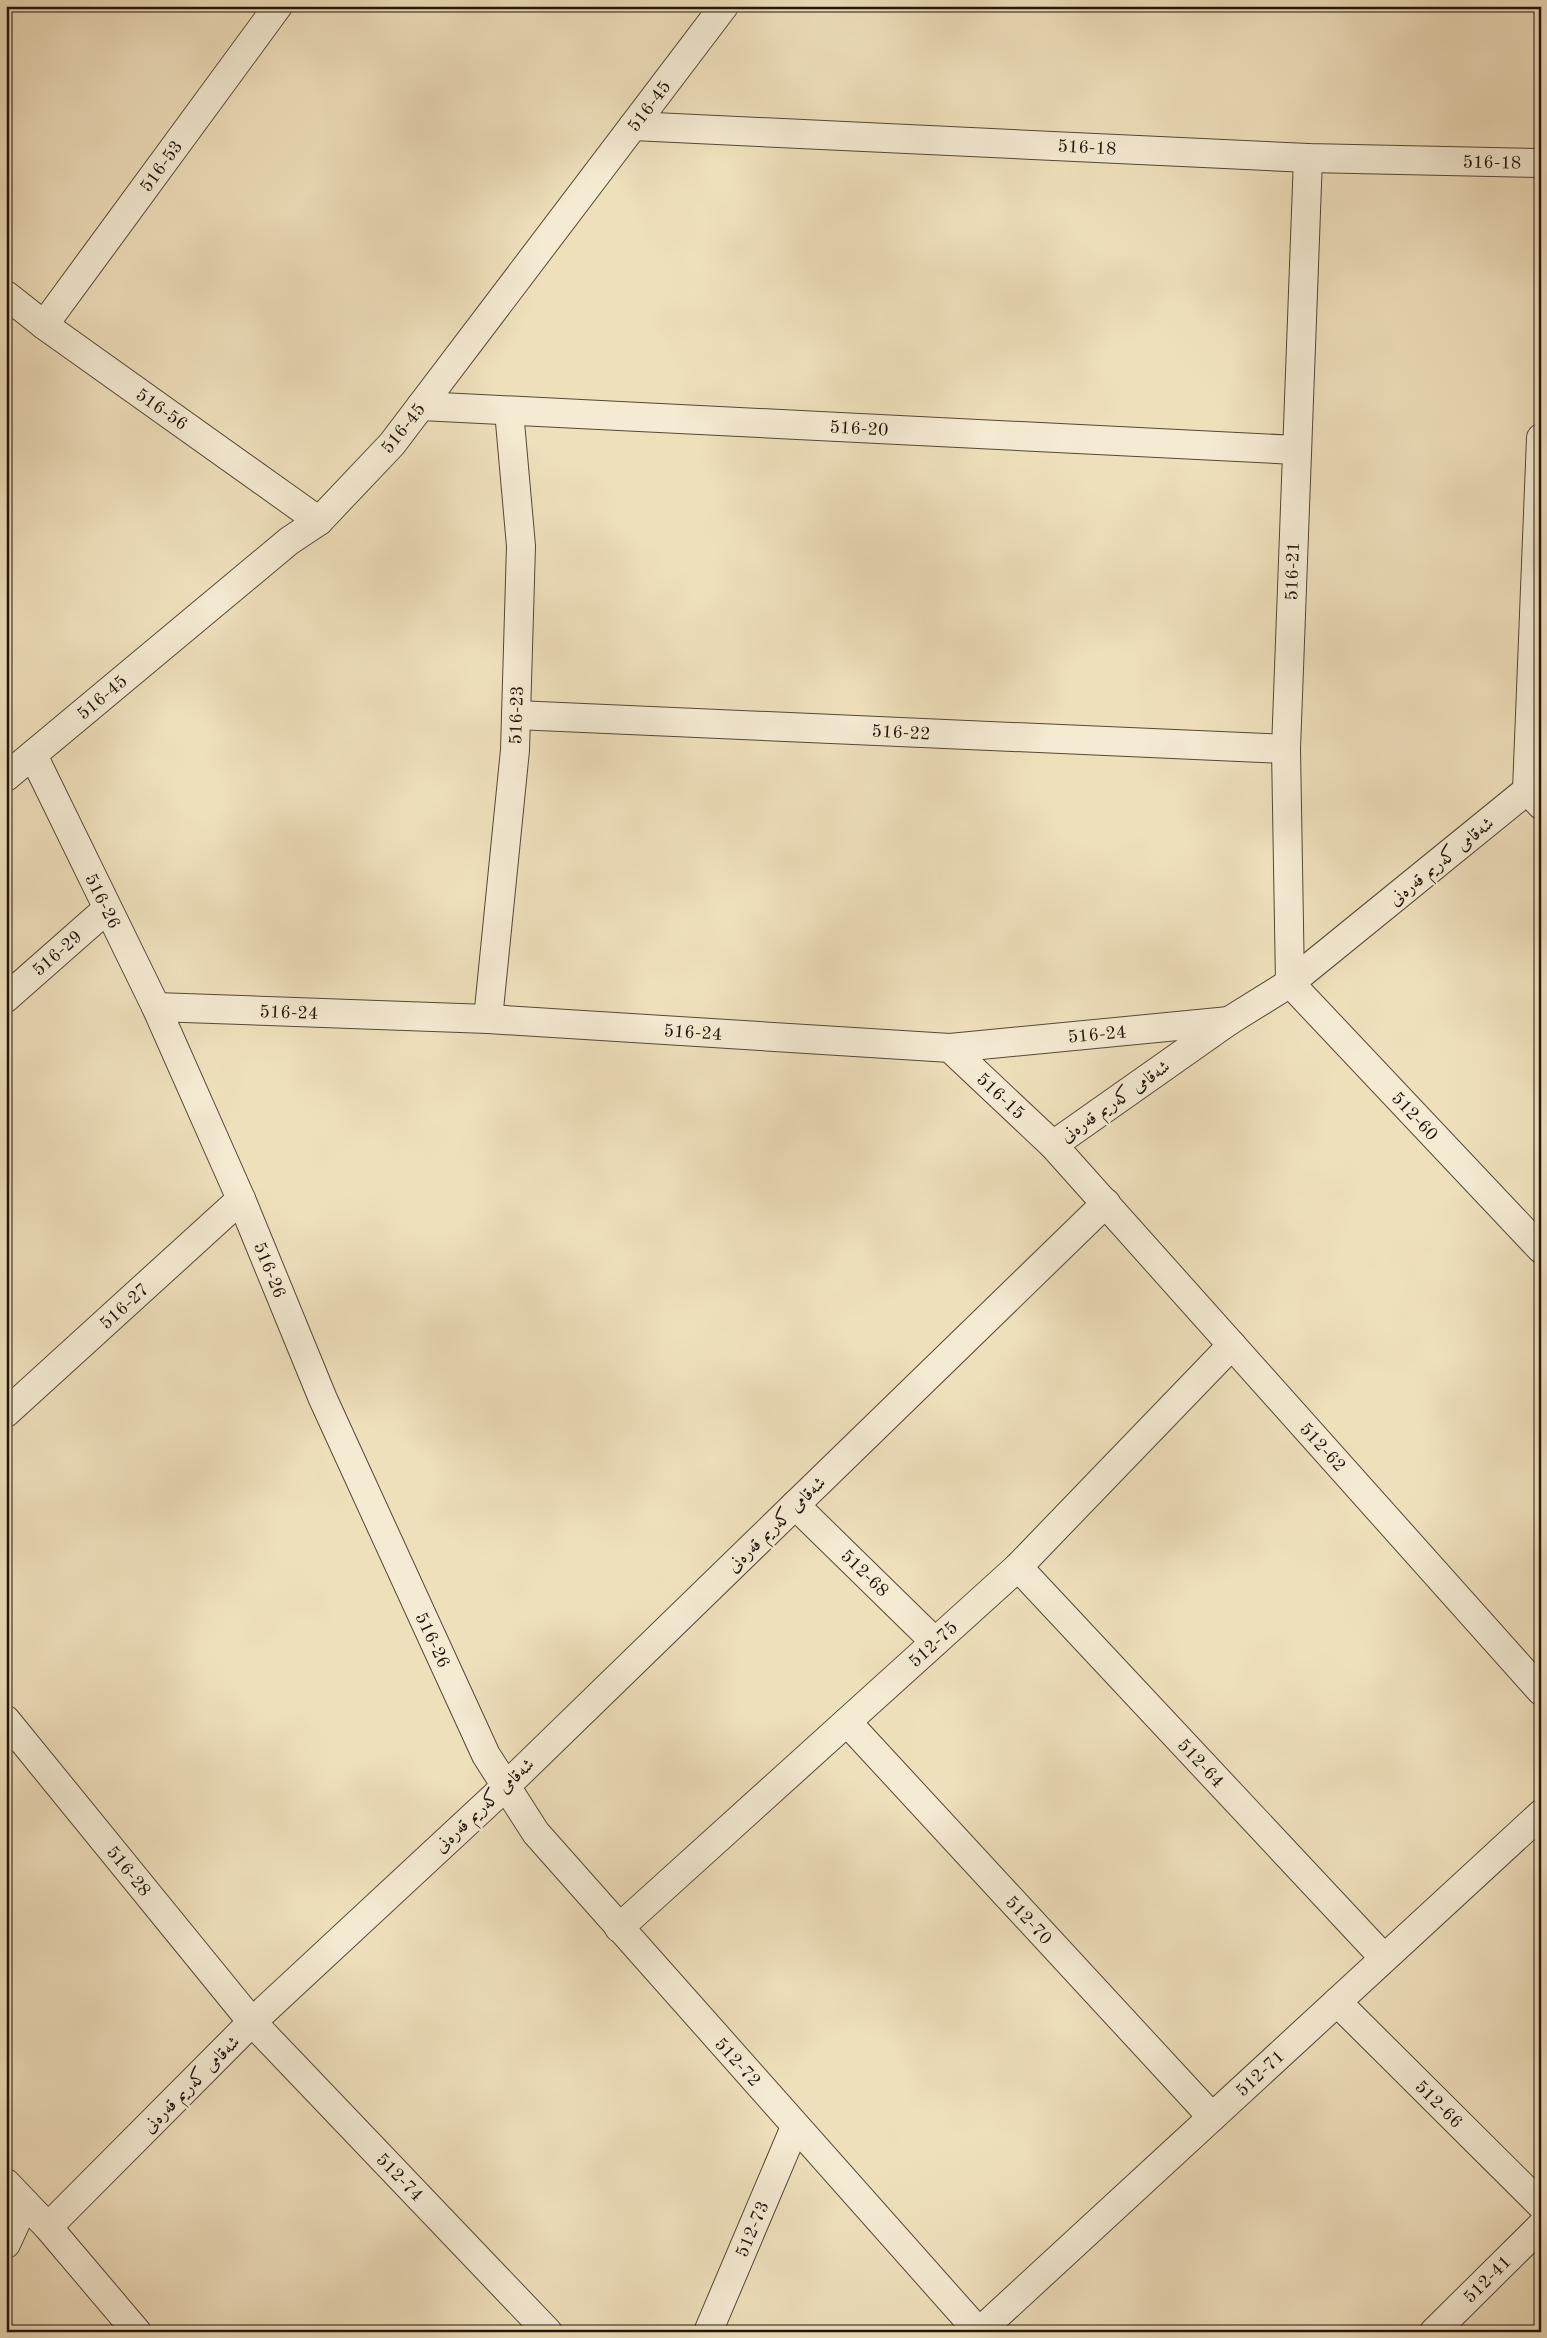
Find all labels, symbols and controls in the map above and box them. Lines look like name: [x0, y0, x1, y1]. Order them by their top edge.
street label: 516-45: [625, 78, 675, 136]
street label: 516-53: [137, 137, 186, 196]
street label: 516-18: [1057, 137, 1117, 159]
street label: 516-18: [1462, 153, 1522, 173]
street label: 516-56: [132, 386, 191, 434]
street label: 516-45: [378, 400, 429, 457]
street label: 516-20: [829, 418, 889, 440]
street label: 516-21: [1283, 541, 1303, 601]
street label: 516-45: [74, 672, 131, 724]
street label: 516-23: [507, 685, 527, 745]
street label: 516-22: [871, 722, 931, 744]
street label: شەقامی کەریم قەرەنی: [1384, 812, 1501, 914]
street label: 516-26: [81, 871, 123, 932]
street label: 516-29: [30, 928, 86, 980]
street label: 516-24: [259, 1003, 319, 1023]
street label: 516-24: [663, 1022, 723, 1044]
street label: 516-24: [1067, 1023, 1127, 1047]
street label: شەقامی کەریم قەرەنی: [1056, 1055, 1177, 1151]
street label: 516-15: [973, 1070, 1028, 1123]
street label: 512-60: [1388, 1089, 1441, 1144]
street label: 516-26: [250, 1240, 288, 1301]
street label: 516-27: [97, 1280, 153, 1333]
street label: 512-62: [1296, 1420, 1349, 1476]
street label: شەقامی کەریم قەرەنی: [722, 1471, 833, 1580]
street label: 512-68: [837, 1547, 892, 1601]
street label: 516-26: [411, 1610, 453, 1671]
street label: 512-75: [906, 1618, 962, 1671]
street label: 512-64: [1174, 1736, 1227, 1791]
street label: شەقامی کەریم قەرەنی: [429, 1753, 542, 1861]
street label: 516-28: [103, 1843, 154, 1900]
street label: 512-70: [1002, 1893, 1055, 1948]
street label: شەقامی کەریم قەرەنی: [138, 2031, 248, 2141]
street label: 512-72: [711, 2035, 764, 2091]
street label: 512-71: [1233, 2047, 1288, 2100]
street label: 512-66: [1411, 2078, 1465, 2132]
street label: 512-74: [372, 2150, 426, 2205]
street label: 512-73: [733, 2199, 773, 2260]
street label: 512-41: [1461, 2253, 1515, 2307]

